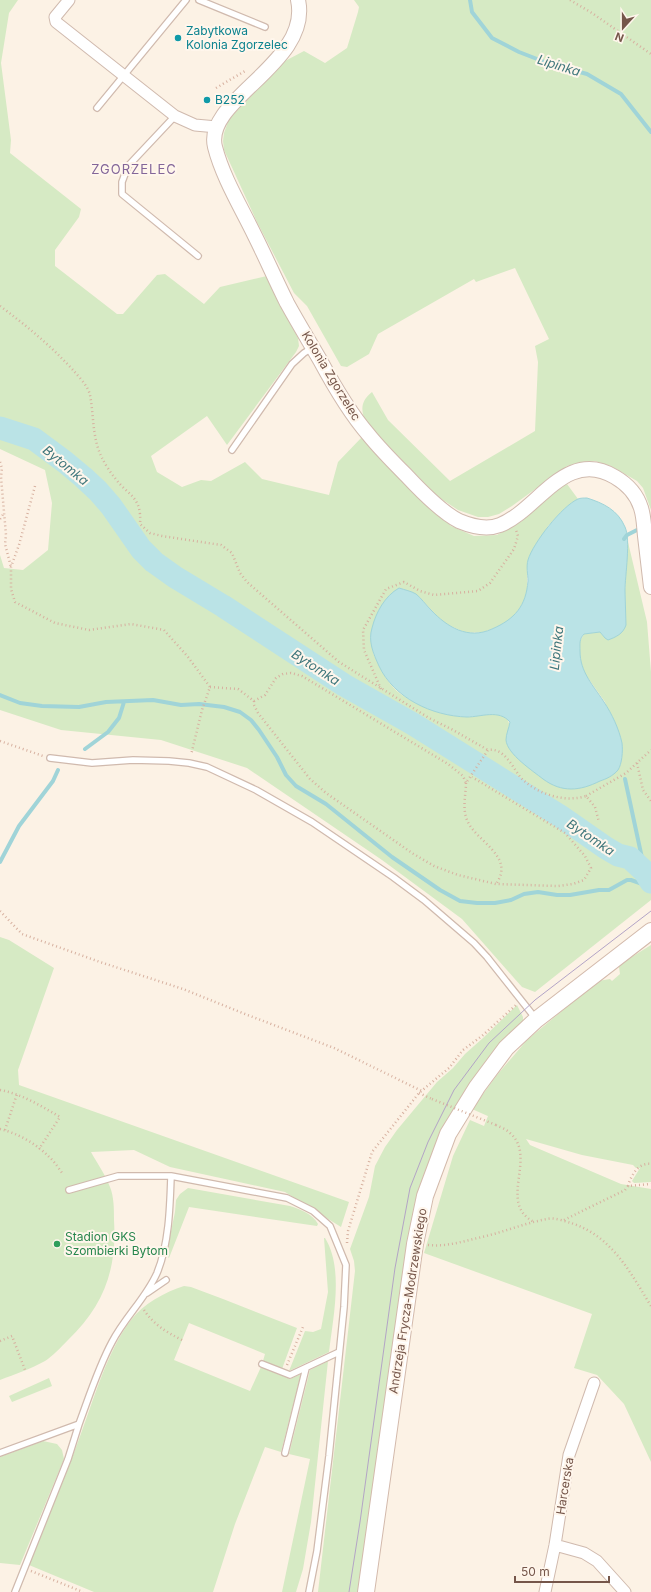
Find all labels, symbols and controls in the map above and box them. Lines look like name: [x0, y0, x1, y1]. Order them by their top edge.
north arrow: [603, 8, 643, 48]
place label: Zabytkowa Kolonia Zgorzelec: [186, 23, 288, 52]
text: N: [613, 29, 626, 45]
marker: Zabytkowa Kolonia Zgorzelec: [173, 33, 183, 43]
water label: Lipinka: [536, 51, 582, 79]
place label: B252: [215, 92, 245, 107]
marker: B252: [202, 95, 212, 105]
district label: ZGORZELEC: [91, 161, 177, 177]
street label: Kolonia Zgorzelec: [299, 328, 364, 423]
water label: Bytomka: [40, 442, 92, 488]
water label: Lipinka: [546, 625, 566, 671]
water label: Bytomka: [289, 646, 343, 688]
water label: Bytomka: [564, 815, 618, 859]
street label: Andrzeja Frycza-Modrzewskiego: [385, 1207, 430, 1395]
place label: Stadion GKS Szombierki Bytom: [65, 1229, 168, 1258]
marker: Stadion GKS Szombierki Bytom: [52, 1239, 62, 1249]
street label: Harcerska: [553, 1456, 576, 1516]
scale bar: [515, 1558, 609, 1584]
text: 50 m: [521, 1564, 550, 1579]

